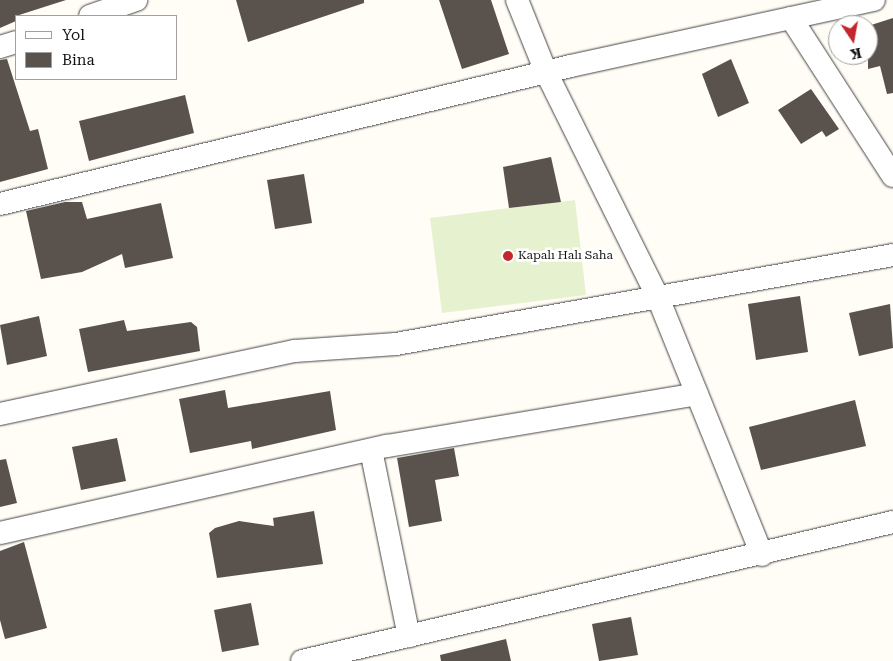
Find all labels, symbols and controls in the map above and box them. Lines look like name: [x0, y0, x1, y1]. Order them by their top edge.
legend: [15, 15, 178, 80]
north arrow: [828, 15, 878, 65]
text: Yol: [62, 26, 85, 44]
text: K: [849, 45, 863, 63]
text: Bina: [62, 51, 95, 69]
place label: Kapalı Halı Saha: [518, 249, 613, 263]
marker: Kapalı Halı Saha: [502, 250, 514, 262]

